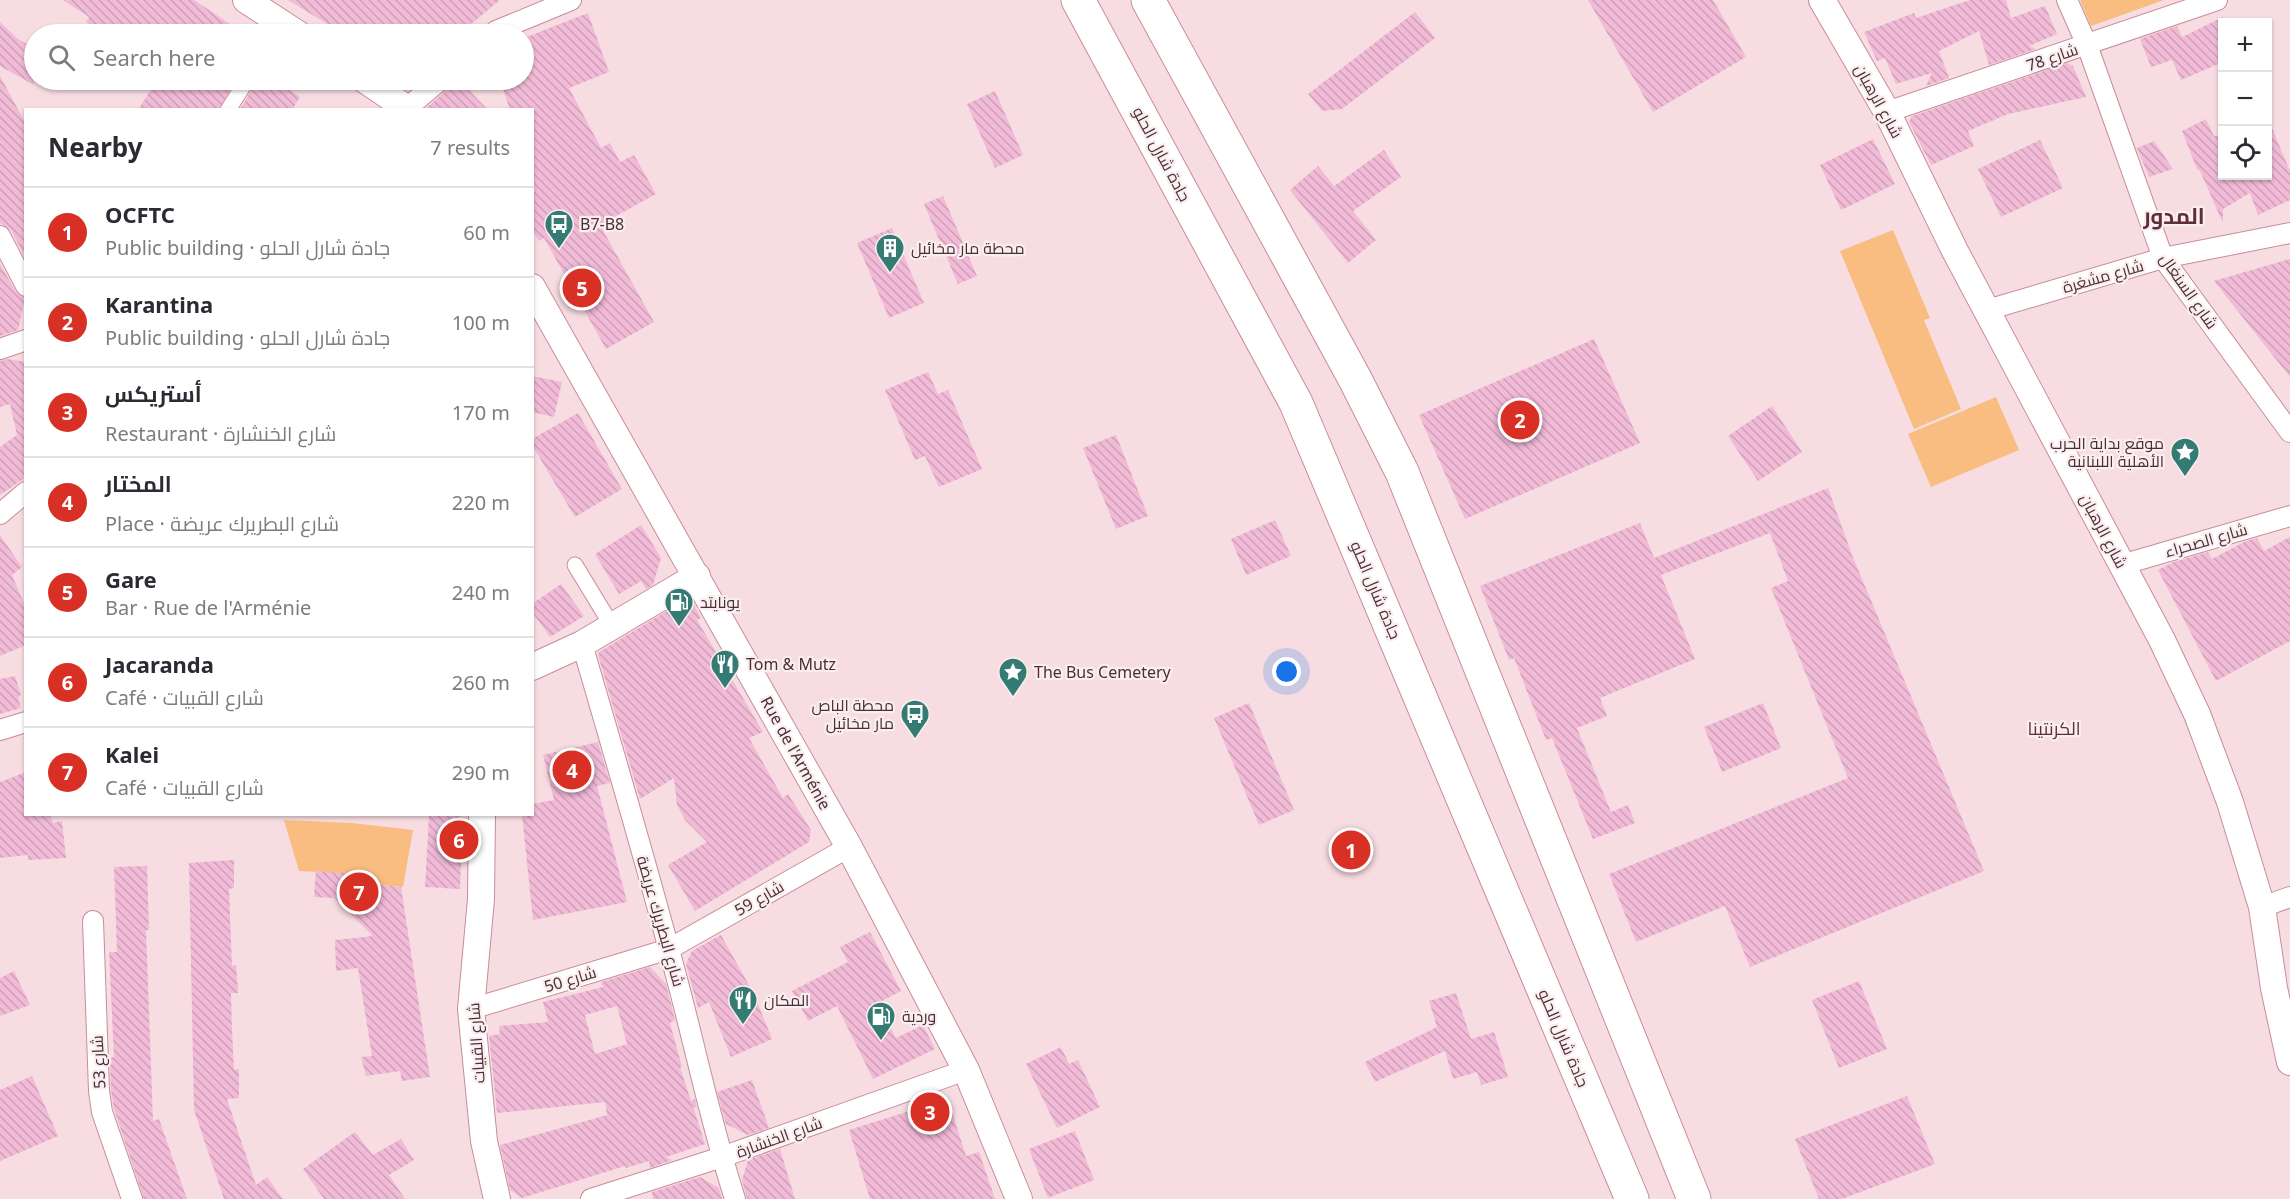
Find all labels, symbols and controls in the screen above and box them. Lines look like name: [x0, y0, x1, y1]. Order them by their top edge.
map controls: [2218, 18, 2272, 180]
button: +: [2218, 18, 2272, 72]
search box: [24, 24, 534, 90]
street label: شارع 78: [2023, 38, 2081, 77]
icon: search: [45, 41, 78, 74]
text: Search here: [93, 42, 215, 72]
street label: شارع الرهبان: [1849, 60, 1908, 142]
button: −: [2218, 72, 2272, 126]
street label: جادة شارل الحلو: [1128, 103, 1196, 205]
button: locate: [2218, 126, 2272, 180]
text: Nearby: [48, 129, 143, 165]
text: 7 results: [430, 134, 510, 161]
text: OCFTC: [105, 199, 175, 229]
district label: المدور: [2142, 200, 2205, 230]
bus stop icon: B7-B8: [543, 208, 575, 250]
place label: B7-B8: [580, 213, 624, 235]
text: 1: [62, 219, 73, 246]
text: 60 m: [463, 219, 510, 246]
building icon: محطة مار مخائيل: [874, 232, 906, 274]
text: Public building · جادة شارل الحلو: [105, 234, 390, 261]
place label: محطة مار مخائيل: [911, 237, 1024, 259]
street label: شارع السنغال: [2154, 249, 2223, 334]
street label: شارع مشغرة: [2060, 254, 2146, 299]
pin: 5: [562, 266, 602, 310]
text: Karantina: [105, 289, 213, 319]
text: 2: [62, 309, 73, 336]
text: 100 m: [452, 309, 510, 336]
text: Public building · جادة شارل الحلو: [105, 324, 390, 351]
text: أستريكس: [105, 378, 202, 408]
pin: 2: [1500, 398, 1540, 442]
text: 3: [62, 399, 73, 426]
text: 170 m: [452, 399, 510, 426]
text: Restaurant · شارع الخنشارة: [105, 420, 336, 447]
place label: موقع بداية الحرب الأهلية اللبنانية: [2050, 432, 2164, 472]
place icon: موقع بداية الحرب الأهلية اللبنانية: [2169, 436, 2201, 478]
text: المختار: [105, 468, 172, 498]
text: 4: [62, 489, 73, 516]
text: 220 m: [452, 489, 510, 516]
street label: شارع الرهبان: [2074, 490, 2133, 573]
text: Place · شارع البطريرك عريضة: [105, 510, 339, 537]
street label: شارع الصحراء: [2162, 518, 2250, 563]
street label: جادة شارل الحلو: [1345, 538, 1407, 642]
text: Gare: [105, 564, 157, 594]
text: 5: [62, 579, 73, 606]
text: 240 m: [452, 579, 510, 606]
fuel station icon: يونايتد: [663, 586, 695, 628]
place label: يونايتد: [700, 591, 741, 613]
text: Bar · Rue de l'Arménie: [105, 594, 311, 621]
restaurant icon: Tom & Mutz: [709, 648, 741, 690]
text: Jacaranda: [105, 649, 214, 679]
place label: Tom & Mutz: [746, 653, 836, 675]
place icon: The Bus Cemetery: [997, 656, 1029, 698]
your location: [1272, 657, 1301, 686]
place label: The Bus Cemetery: [1034, 661, 1172, 683]
text: 6: [62, 669, 73, 696]
text: 260 m: [452, 669, 510, 696]
text: Café · شارع القبيات: [105, 684, 264, 711]
street label: Rue de l'Arménie: [756, 692, 836, 814]
place label: محطة الباص مار مخائيل: [812, 694, 894, 734]
bus stop icon: محطة الباص مار مخائيل: [899, 698, 931, 740]
district label: الكرنتينا: [2027, 716, 2081, 740]
text: Kalei: [105, 739, 159, 769]
pin: 4: [552, 748, 592, 792]
text: 7: [62, 759, 73, 786]
text: 290 m: [452, 759, 510, 786]
text: Café · شارع القبيات: [105, 774, 264, 801]
pin: 6: [440, 818, 478, 862]
pin: 1: [1332, 828, 1370, 872]
street label: شارع البطريرك عريضة: [631, 853, 690, 989]
pin: 7: [340, 870, 378, 914]
street label: شارع 59: [730, 875, 788, 922]
street label: شارع 50: [541, 961, 599, 998]
restaurant icon: المكان: [727, 984, 759, 1026]
street label: جادة شارل الحلو: [1533, 986, 1595, 1090]
place label: المكان: [764, 989, 809, 1011]
fuel station icon: وردية: [865, 1000, 897, 1042]
street label: شارع القبيات: [462, 1002, 491, 1084]
place label: وردية: [902, 1005, 936, 1027]
street label: شارع 53: [86, 1035, 111, 1089]
pin: 3: [910, 1090, 950, 1134]
street label: شارع الخنشارة: [733, 1111, 826, 1164]

